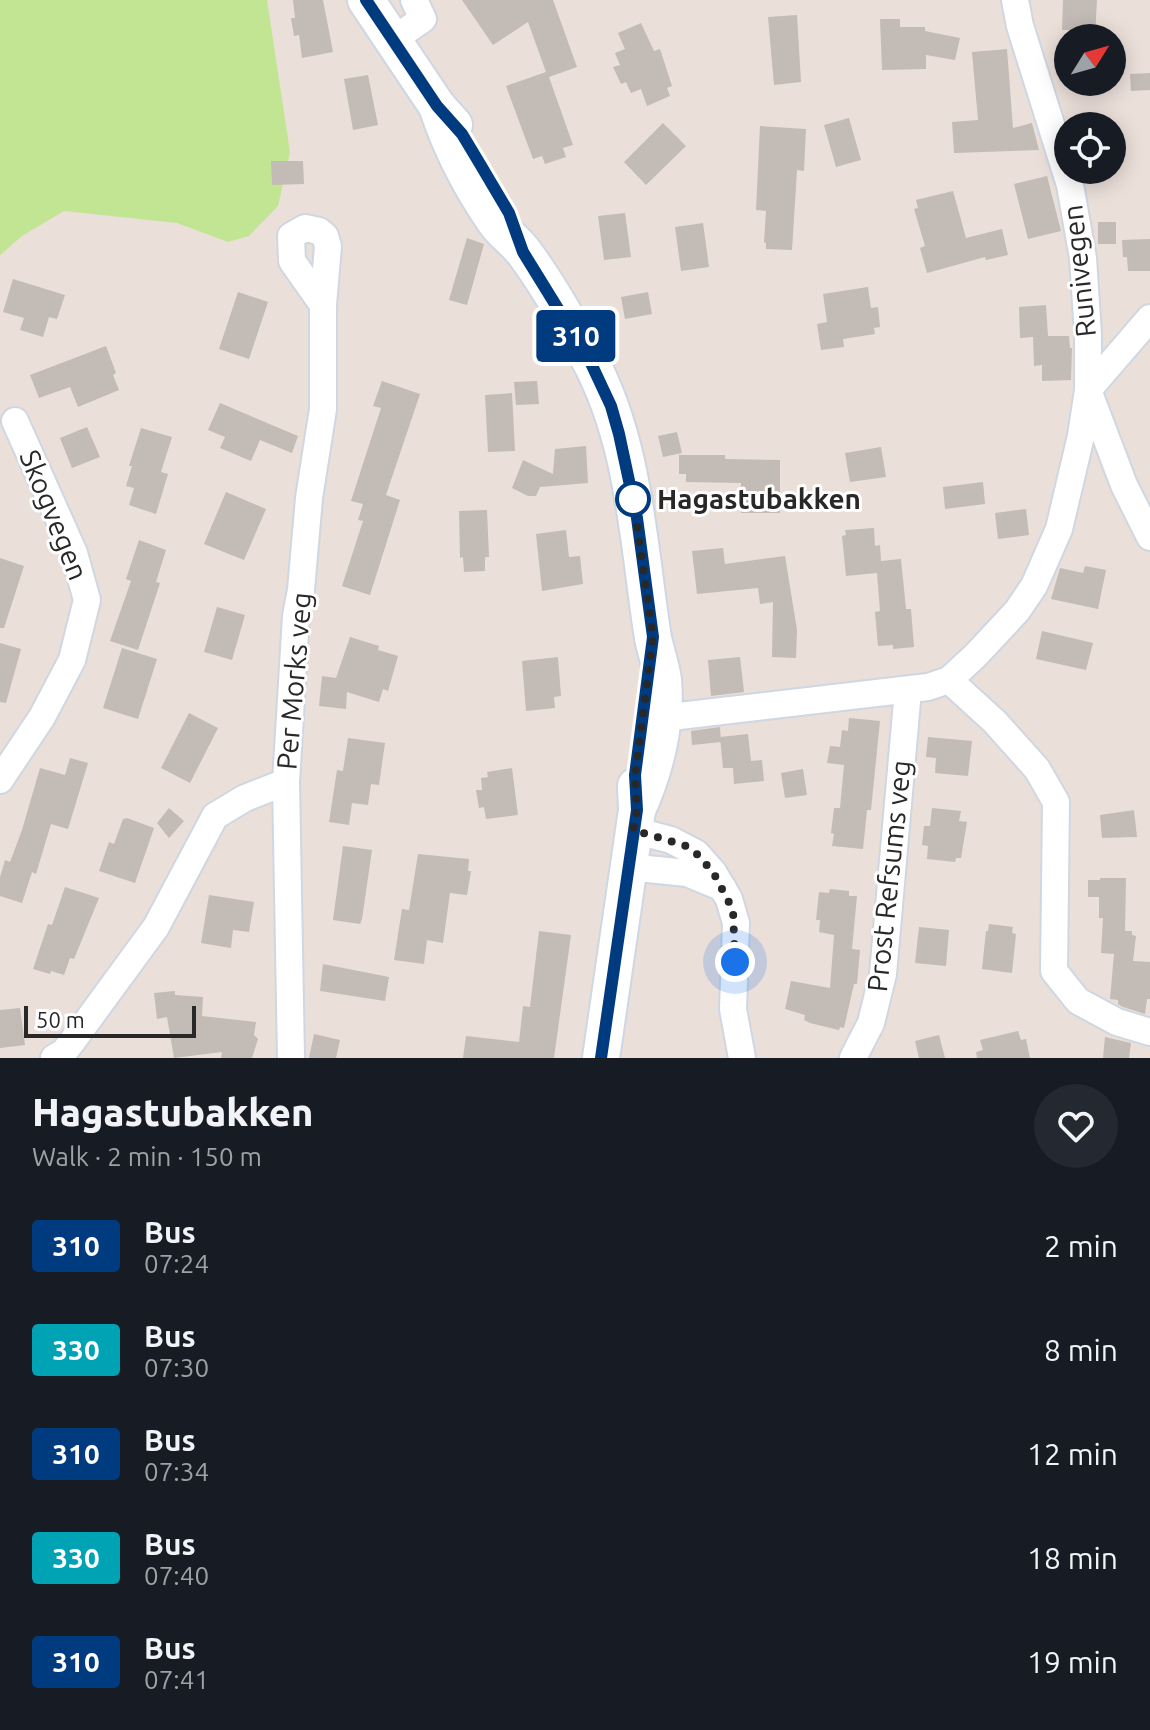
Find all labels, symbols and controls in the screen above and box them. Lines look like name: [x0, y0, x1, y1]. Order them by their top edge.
north arrow: [1054, 24, 1126, 96]
map controls: [1054, 24, 1126, 184]
button: locate: [1054, 112, 1126, 184]
street label: Runivegen: [1056, 203, 1101, 339]
line badge: 310: [530, 310, 622, 362]
text: 310: [552, 320, 600, 351]
street label: Skogvegen: [14, 445, 95, 584]
marker: Hagastubakken: [616, 482, 650, 516]
place label: Hagastubakken: [657, 483, 861, 514]
street label: Per Morks veg: [270, 591, 317, 771]
street label: Prost Refsums veg: [861, 759, 916, 993]
your location: [715, 942, 755, 982]
scale bar: [24, 1002, 196, 1038]
text: 50 m: [36, 1007, 85, 1032]
button: heart: [1034, 1084, 1118, 1168]
text: Hagastubakken: [32, 1091, 313, 1133]
text: Walk · 2 min · 150 m: [32, 1142, 262, 1171]
text: Bus: [144, 1215, 196, 1249]
text: 2 min: [1044, 1229, 1118, 1263]
text: 310: [52, 1230, 100, 1261]
text: 07:24: [144, 1249, 209, 1278]
text: Bus: [144, 1319, 196, 1353]
text: 8 min: [1044, 1333, 1118, 1367]
text: 330: [52, 1334, 100, 1365]
text: 07:30: [144, 1353, 209, 1382]
text: Bus: [144, 1423, 196, 1457]
text: 12 min: [1027, 1437, 1118, 1471]
text: 310: [52, 1438, 100, 1469]
text: 07:34: [144, 1457, 209, 1486]
text: Bus: [144, 1527, 196, 1561]
text: 18 min: [1027, 1541, 1118, 1575]
text: 330: [52, 1542, 100, 1573]
text: 07:40: [144, 1561, 209, 1590]
text: Bus: [144, 1631, 196, 1665]
text: 19 min: [1027, 1645, 1118, 1679]
text: 310: [52, 1646, 100, 1677]
text: 07:41: [144, 1665, 209, 1694]

